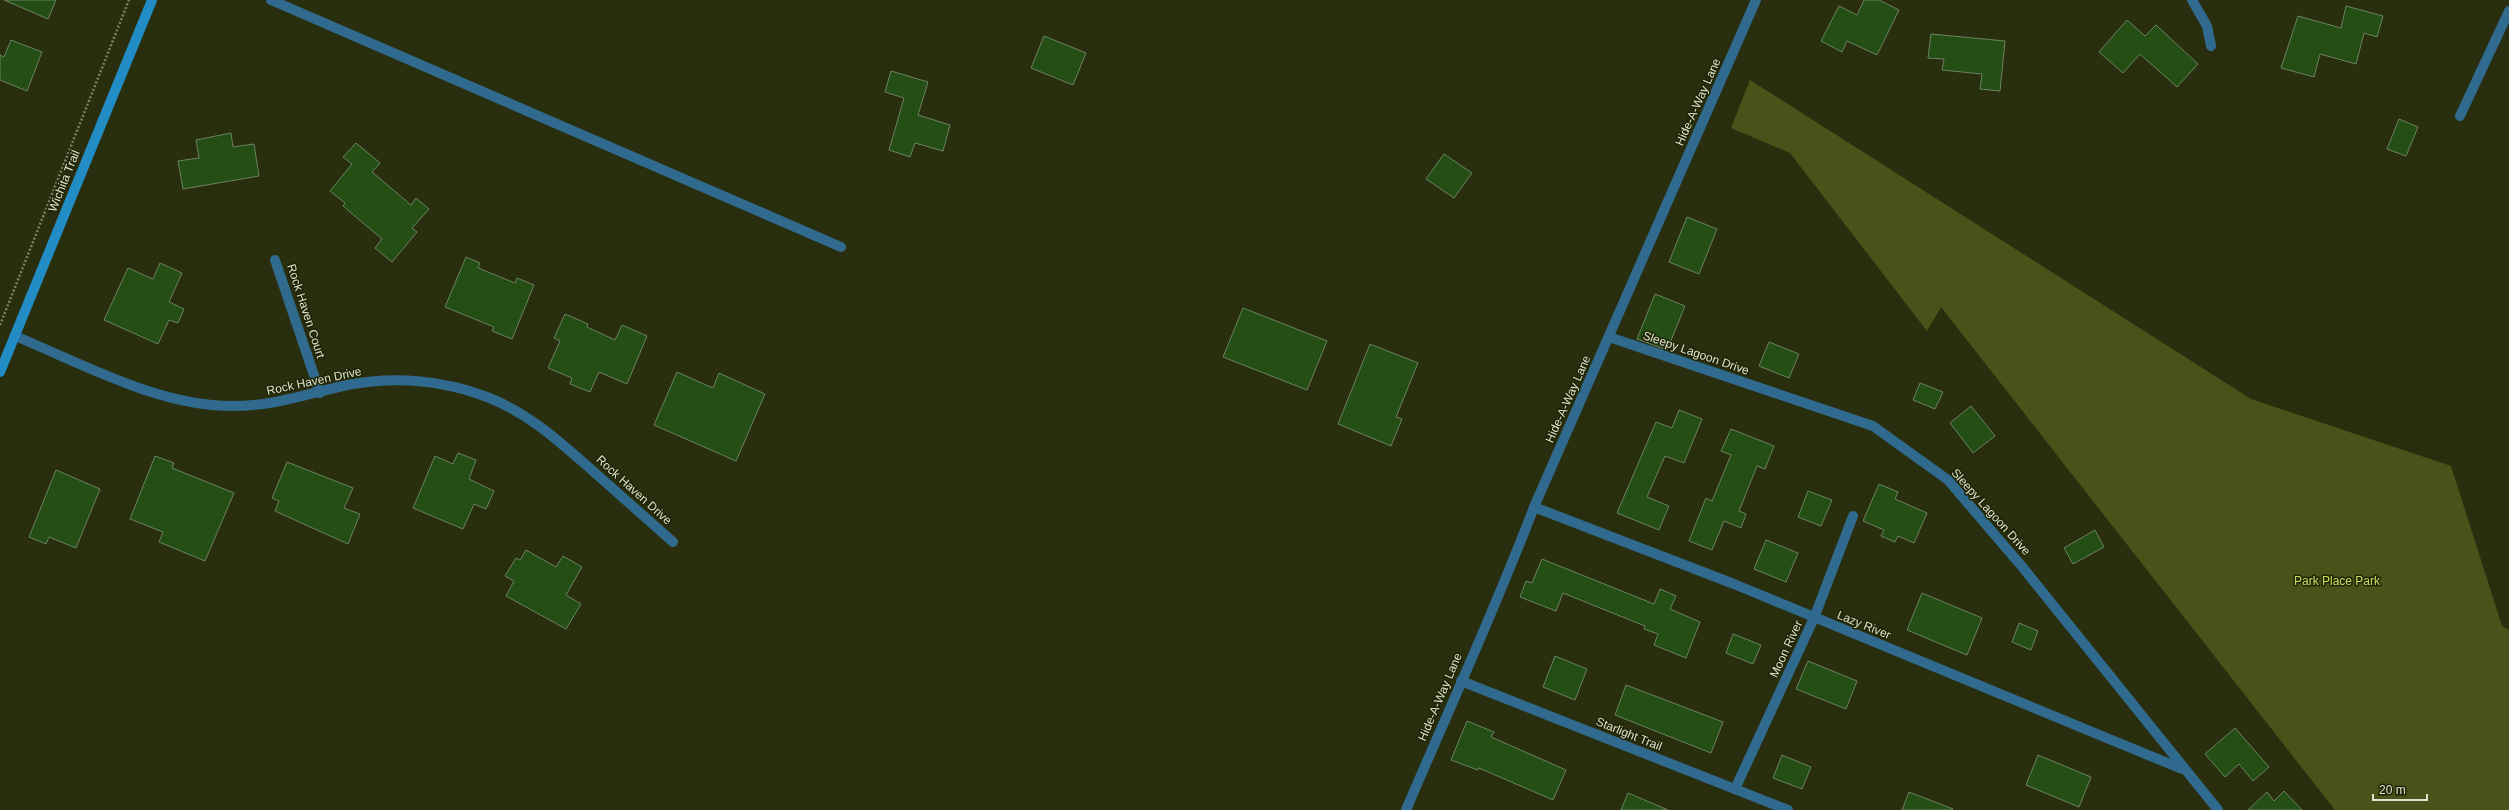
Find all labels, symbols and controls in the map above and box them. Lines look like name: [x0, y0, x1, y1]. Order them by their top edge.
street label: Hide-A-Way Lane: [1672, 56, 1724, 148]
street label: Wichita Trail: [45, 148, 83, 214]
street label: Rock Haven Court: [284, 262, 328, 360]
street label: Sleepy Lagoon Drive: [1641, 328, 1751, 378]
street label: Hide-A-Way Lane: [1542, 353, 1594, 445]
street label: Rock Haven Drive: [265, 364, 363, 398]
street label: Rock Haven Drive: [593, 452, 675, 528]
street label: Sleepy Lagoon Drive: [1949, 466, 2034, 558]
park label: Park Place Park: [2294, 574, 2381, 588]
street label: Lazy River: [1835, 608, 1893, 642]
street label: Moon River: [1767, 618, 1805, 680]
street label: Hide-A-Way Lane: [1415, 651, 1465, 743]
street label: Starlight Trail: [1594, 714, 1664, 754]
scale bar: [2373, 776, 2427, 802]
text: 20 m: [2379, 783, 2406, 797]

